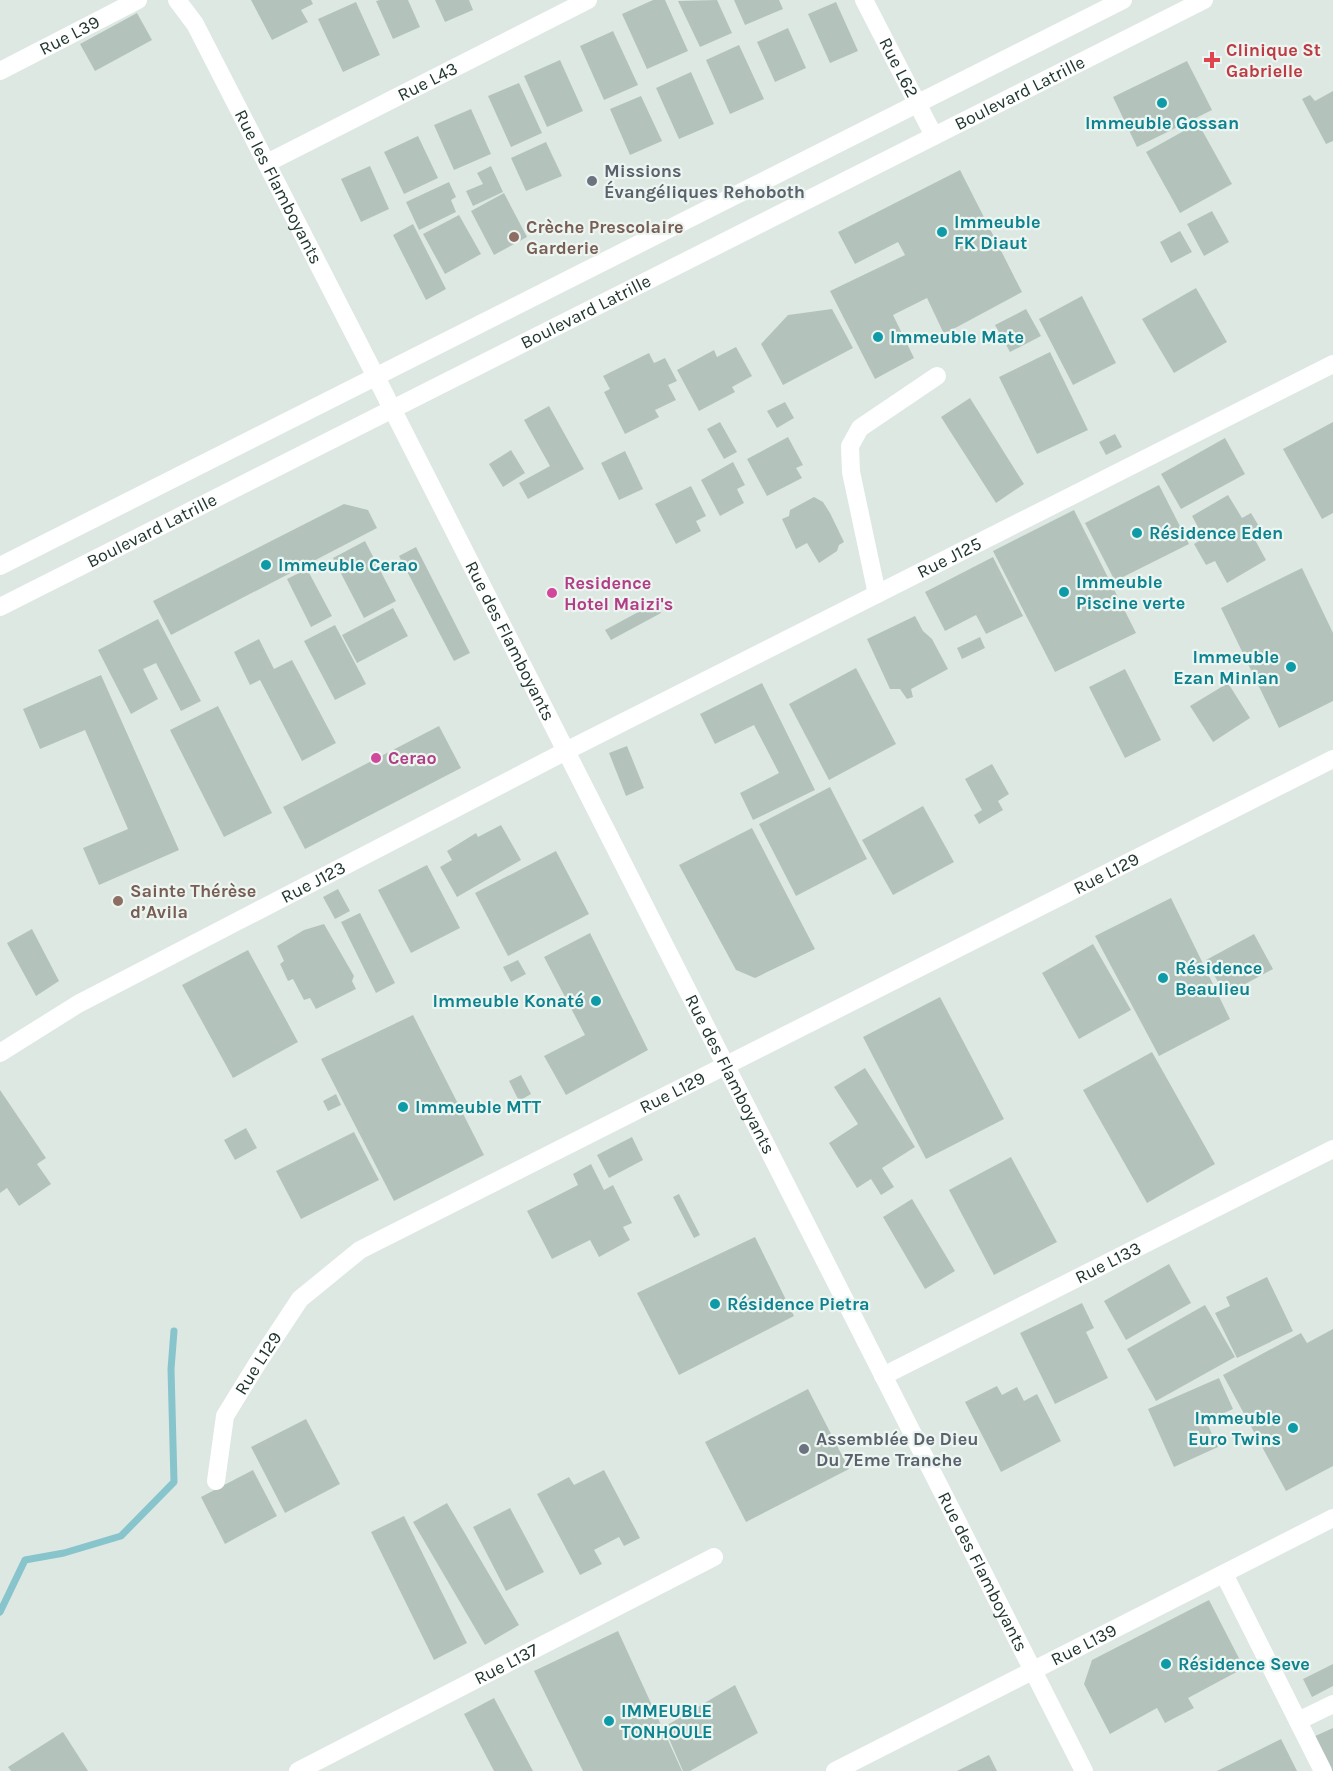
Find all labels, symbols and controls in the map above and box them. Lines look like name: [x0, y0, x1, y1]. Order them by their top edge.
street label: Rue L39: [35, 11, 103, 60]
street label: Rue L62: [874, 34, 923, 101]
place label: Clinique St Gabrielle: [1226, 39, 1321, 82]
street label: Boulevard Latrille: [951, 51, 1089, 135]
marker: Clinique St Gabrielle: [1203, 51, 1221, 69]
street label: Rue L43: [394, 57, 461, 106]
marker: Immeuble Gossan: [1155, 96, 1169, 110]
street label: Rue les Flamboyants: [230, 106, 327, 268]
place label: Immeuble Gossan: [1085, 112, 1239, 134]
place label: Missions Évangéliques Rehoboth: [604, 160, 805, 203]
marker: Missions Évangéliques Rehoboth: [585, 174, 599, 188]
place label: Immeuble FK Diaut: [954, 211, 1041, 254]
place label: Crèche Prescolaire Garderie: [526, 216, 684, 259]
marker: Immeuble FK Diaut: [935, 225, 949, 239]
marker: Crèche Prescolaire Garderie: [507, 230, 521, 244]
street label: Boulevard Latrille: [517, 270, 655, 354]
place label: Immeuble Mate: [890, 326, 1024, 348]
marker: Immeuble Mate: [871, 330, 885, 344]
street label: Boulevard Latrille: [83, 488, 221, 572]
place label: Résidence Eden: [1149, 522, 1283, 544]
marker: Résidence Eden: [1130, 526, 1144, 540]
street label: Rue J125: [913, 532, 985, 583]
place label: Immeuble Cerao: [278, 554, 418, 576]
street label: Rue des Flamboyants: [460, 557, 560, 725]
marker: Immeuble Cerao: [259, 558, 273, 572]
place label: Immeuble Piscine verte: [1076, 571, 1185, 614]
place label: Residence Hotel Maizi's: [564, 572, 673, 615]
marker: Immeuble Piscine verte: [1057, 585, 1071, 599]
marker: Residence Hotel Maizi's: [545, 586, 559, 600]
place label: Immeuble Ezan Minlan: [1173, 646, 1279, 689]
marker: Immeuble Ezan Minlan: [1284, 660, 1298, 674]
place label: Cerao: [388, 747, 437, 769]
marker: Cerao: [369, 751, 383, 765]
street label: Rue L129: [1070, 848, 1143, 899]
street label: Rue J123: [277, 856, 349, 908]
place label: Sainte Thérèse d’Avila: [130, 880, 256, 923]
marker: Sainte Thérèse d’Avila: [111, 894, 125, 908]
place label: Résidence Beaulieu: [1175, 957, 1262, 1000]
marker: Résidence Beaulieu: [1156, 971, 1170, 985]
place label: Immeuble Konaté: [433, 990, 584, 1012]
street label: Rue des Flamboyants: [680, 991, 780, 1158]
marker: Immeuble Konaté: [589, 994, 603, 1008]
street label: Rue L129: [636, 1067, 709, 1118]
place label: Immeuble MTT: [415, 1096, 541, 1118]
marker: Immeuble MTT: [396, 1100, 410, 1114]
street label: Rue L133: [1071, 1237, 1145, 1288]
place label: Résidence Pietra: [727, 1293, 870, 1315]
marker: Résidence Pietra: [708, 1297, 722, 1311]
street label: Rue L129: [230, 1327, 286, 1399]
place label: Immeuble Euro Twins: [1188, 1407, 1281, 1450]
marker: Immeuble Euro Twins: [1286, 1421, 1300, 1435]
place label: Assemblée De Dieu Du 7Eme Tranche: [816, 1428, 979, 1471]
marker: Assemblée De Dieu Du 7Eme Tranche: [797, 1442, 811, 1456]
street label: Rue des Flamboyants: [933, 1488, 1033, 1655]
street label: Rue L139: [1047, 1619, 1120, 1671]
street label: Rue L137: [470, 1638, 542, 1690]
place label: Résidence Seve: [1178, 1653, 1310, 1675]
marker: Résidence Seve: [1159, 1657, 1173, 1671]
place label: IMMEUBLE TONHOULE: [621, 1700, 713, 1743]
marker: IMMEUBLE TONHOULE: [602, 1714, 616, 1728]

